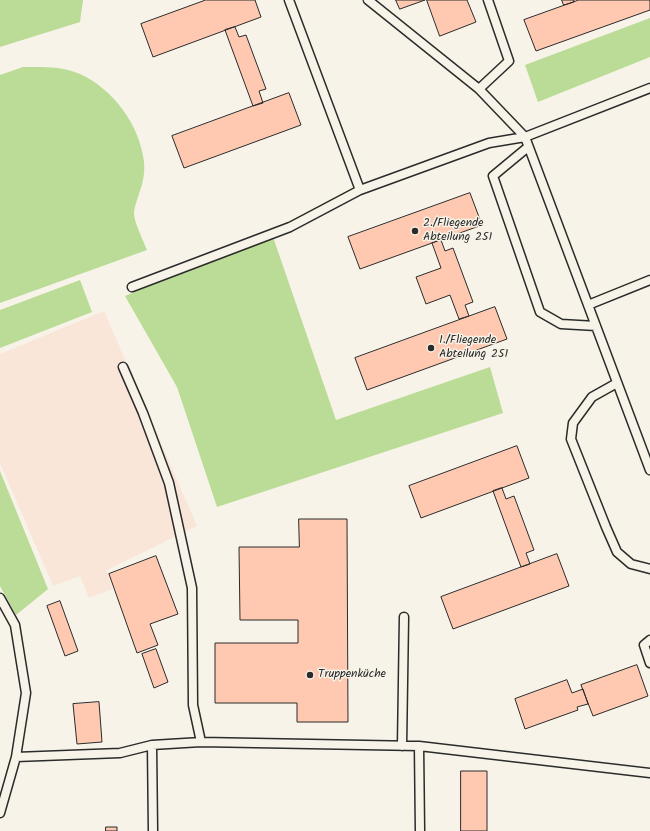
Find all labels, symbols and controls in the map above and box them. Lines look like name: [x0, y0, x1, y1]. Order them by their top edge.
place label: 2./Fliegende Abteilung 251: [423, 217, 492, 245]
marker: 2./Fliegende Abteilung 251: [410, 226, 420, 236]
place label: 1./Fliegende Abteilung 251: [439, 334, 508, 362]
marker: 1./Fliegende Abteilung 251: [426, 343, 436, 353]
place label: Truppenküche: [318, 668, 386, 682]
marker: Truppenküche: [305, 670, 315, 680]

